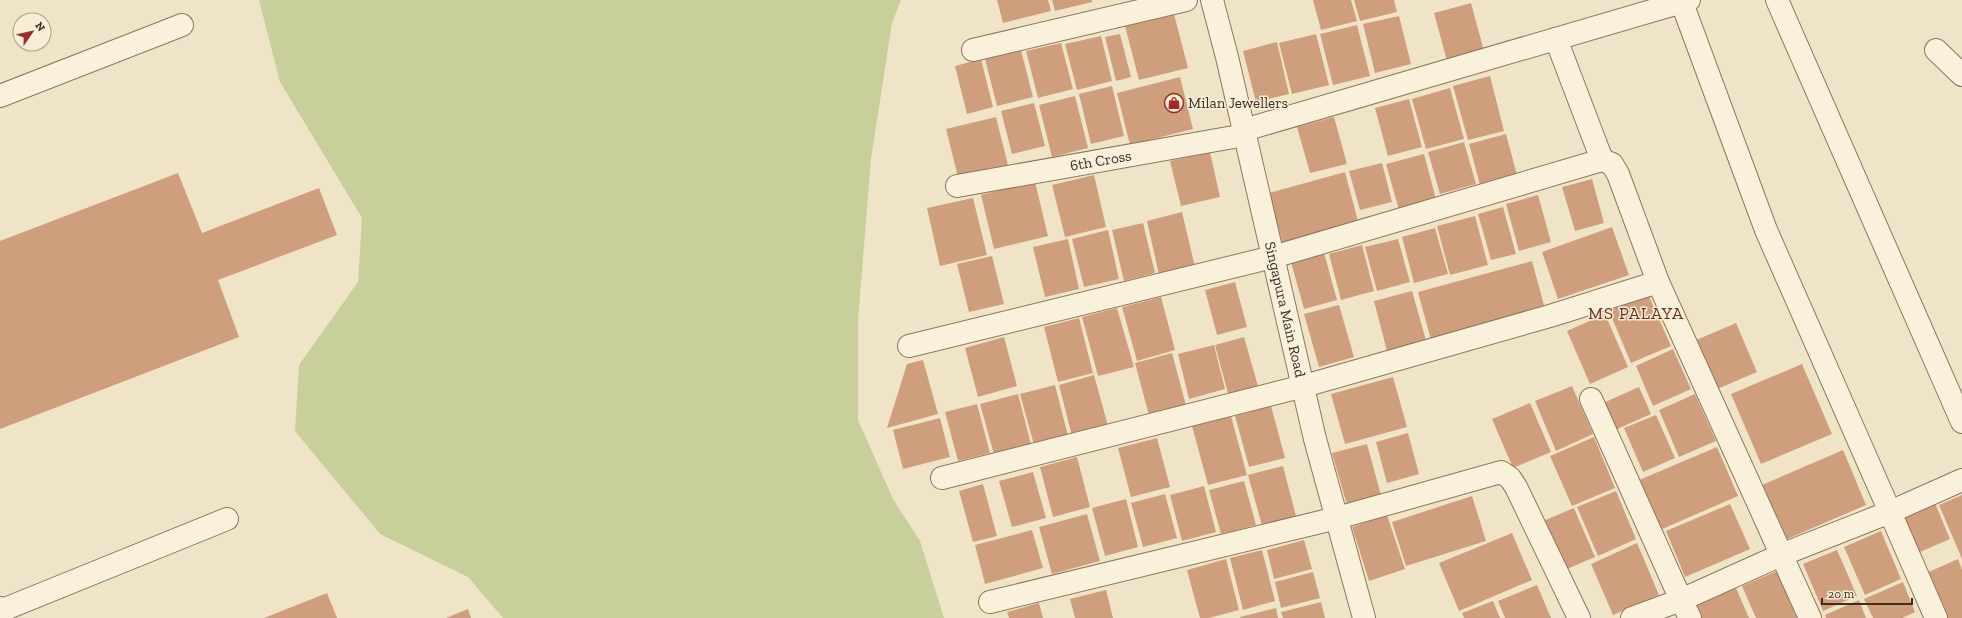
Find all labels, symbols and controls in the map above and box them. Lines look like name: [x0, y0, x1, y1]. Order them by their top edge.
north arrow: [12, 12, 52, 52]
text: N: [32, 20, 48, 34]
shop icon: Milan Jewellers: [1163, 92, 1185, 114]
place label: Milan Jewellers: [1188, 94, 1288, 112]
street label: 6th Cross: [1069, 146, 1133, 175]
street label: Singapura Main Road: [1261, 240, 1310, 380]
district label: MS PALAYA: [1588, 303, 1684, 323]
scale bar: [1822, 580, 1912, 606]
text: 20 m: [1828, 587, 1855, 601]

